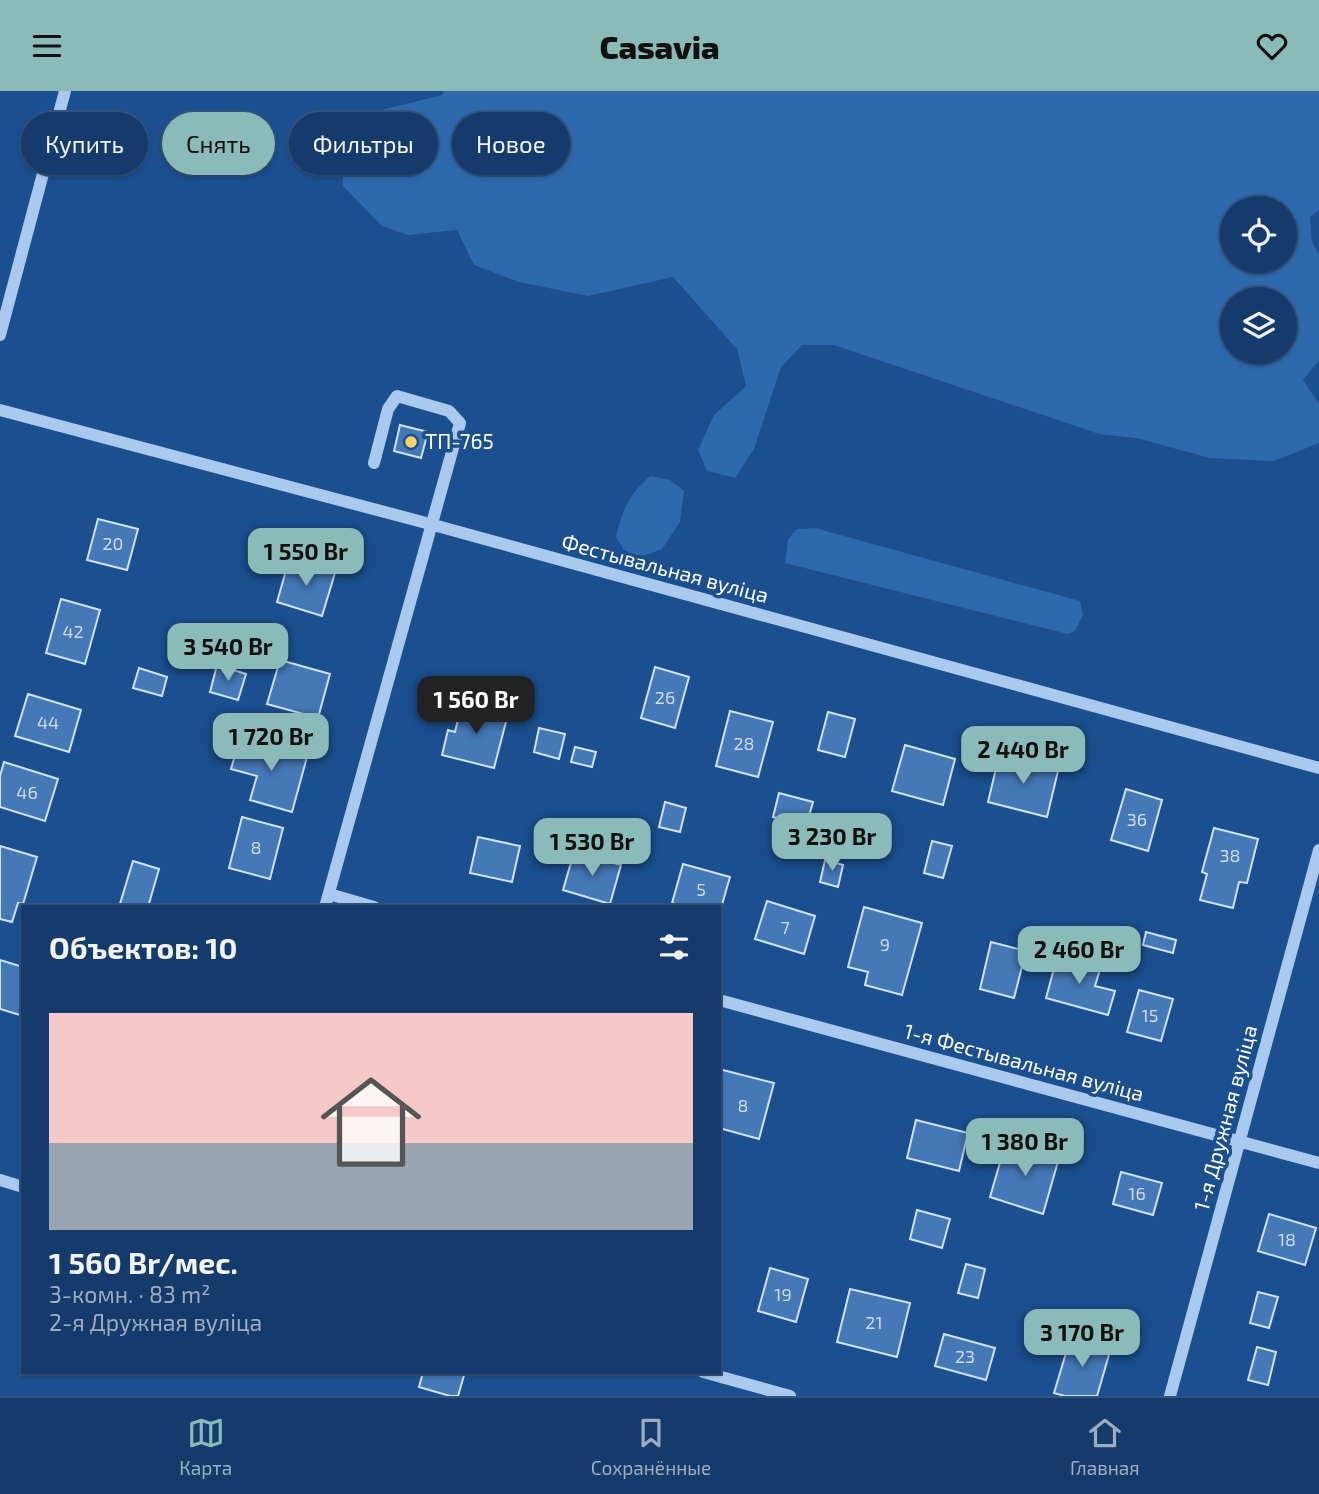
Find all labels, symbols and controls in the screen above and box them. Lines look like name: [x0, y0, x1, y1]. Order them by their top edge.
icon: menu: [28, 27, 66, 65]
text: Casavia: [599, 27, 720, 65]
icon: heart: [1253, 27, 1291, 65]
chip: Купить: [21, 112, 148, 175]
chip: Снять: [162, 112, 275, 175]
chip: Фильтры: [289, 112, 438, 175]
chip: Новое: [452, 112, 570, 175]
map controls: [1220, 196, 1297, 364]
button: locate: [1220, 196, 1297, 273]
button: layers: [1220, 287, 1297, 364]
place label: ТП-765: [425, 428, 494, 453]
marker: ТП-765: [403, 434, 419, 450]
street label: Фестывальная вуліца: [559, 528, 772, 608]
pin: 1 550 Br: [234, 529, 378, 588]
house number: 20: [103, 532, 123, 554]
text: 1 550 Br: [264, 537, 348, 565]
house number: 42: [62, 620, 84, 642]
pin: 3 540 Br: [156, 623, 300, 683]
text: 3 540 Br: [183, 632, 273, 660]
pin: 1 560 Br: [404, 677, 548, 736]
text: 1 560 Br: [433, 685, 519, 713]
house number: 26: [655, 686, 675, 708]
house number: 44: [37, 711, 59, 733]
pin: 1 720 Br: [199, 713, 343, 773]
text: 1 720 Br: [229, 722, 313, 750]
pin: 2 440 Br: [951, 727, 1095, 786]
house number: 28: [733, 732, 755, 754]
text: 2 440 Br: [977, 735, 1069, 763]
house number: 46: [16, 781, 38, 803]
house number: 36: [1127, 808, 1147, 830]
pin: 3 230 Br: [760, 813, 904, 873]
pin: 1 530 Br: [520, 819, 664, 878]
text: 3 230 Br: [788, 822, 876, 850]
text: 1 530 Br: [550, 827, 634, 855]
house number: 8: [251, 836, 261, 858]
house number: 38: [1220, 844, 1240, 866]
house number: 5: [696, 878, 706, 900]
house number: 7: [780, 916, 790, 938]
pin: 2 460 Br: [1007, 927, 1151, 986]
icon: filters: [655, 928, 693, 966]
text: Объектов: 10: [49, 929, 237, 965]
house number: 9: [880, 933, 890, 955]
text: 2 460 Br: [1034, 935, 1124, 963]
house number: 15: [1142, 1004, 1158, 1026]
street label: 1-я Фестывальная вуліца: [902, 1017, 1147, 1107]
street label: 1-я Дружная вуліца: [1188, 1022, 1262, 1214]
icon: home: [308, 1059, 434, 1185]
house number: 8: [738, 1094, 748, 1116]
pin: 1 380 Br: [953, 1119, 1097, 1178]
text: 1 380 Br: [982, 1127, 1068, 1155]
house number: 16: [1128, 1182, 1146, 1204]
house number: 18: [1278, 1228, 1296, 1250]
text: 1 560 Br/мес.: [49, 1244, 238, 1280]
text: 3-комн. · 83 m²: [49, 1280, 211, 1308]
house number: 19: [774, 1283, 792, 1305]
text: 2-я Дружная вуліца: [49, 1308, 262, 1336]
pin: 3 170 Br: [1010, 1309, 1154, 1369]
house number: 21: [865, 1311, 883, 1333]
text: 3 170 Br: [1040, 1318, 1124, 1346]
house number: 23: [955, 1345, 975, 1367]
tab: Карта: [179, 1414, 232, 1479]
tab: Сохранённые: [591, 1414, 711, 1479]
tab: Главная: [1070, 1414, 1140, 1479]

